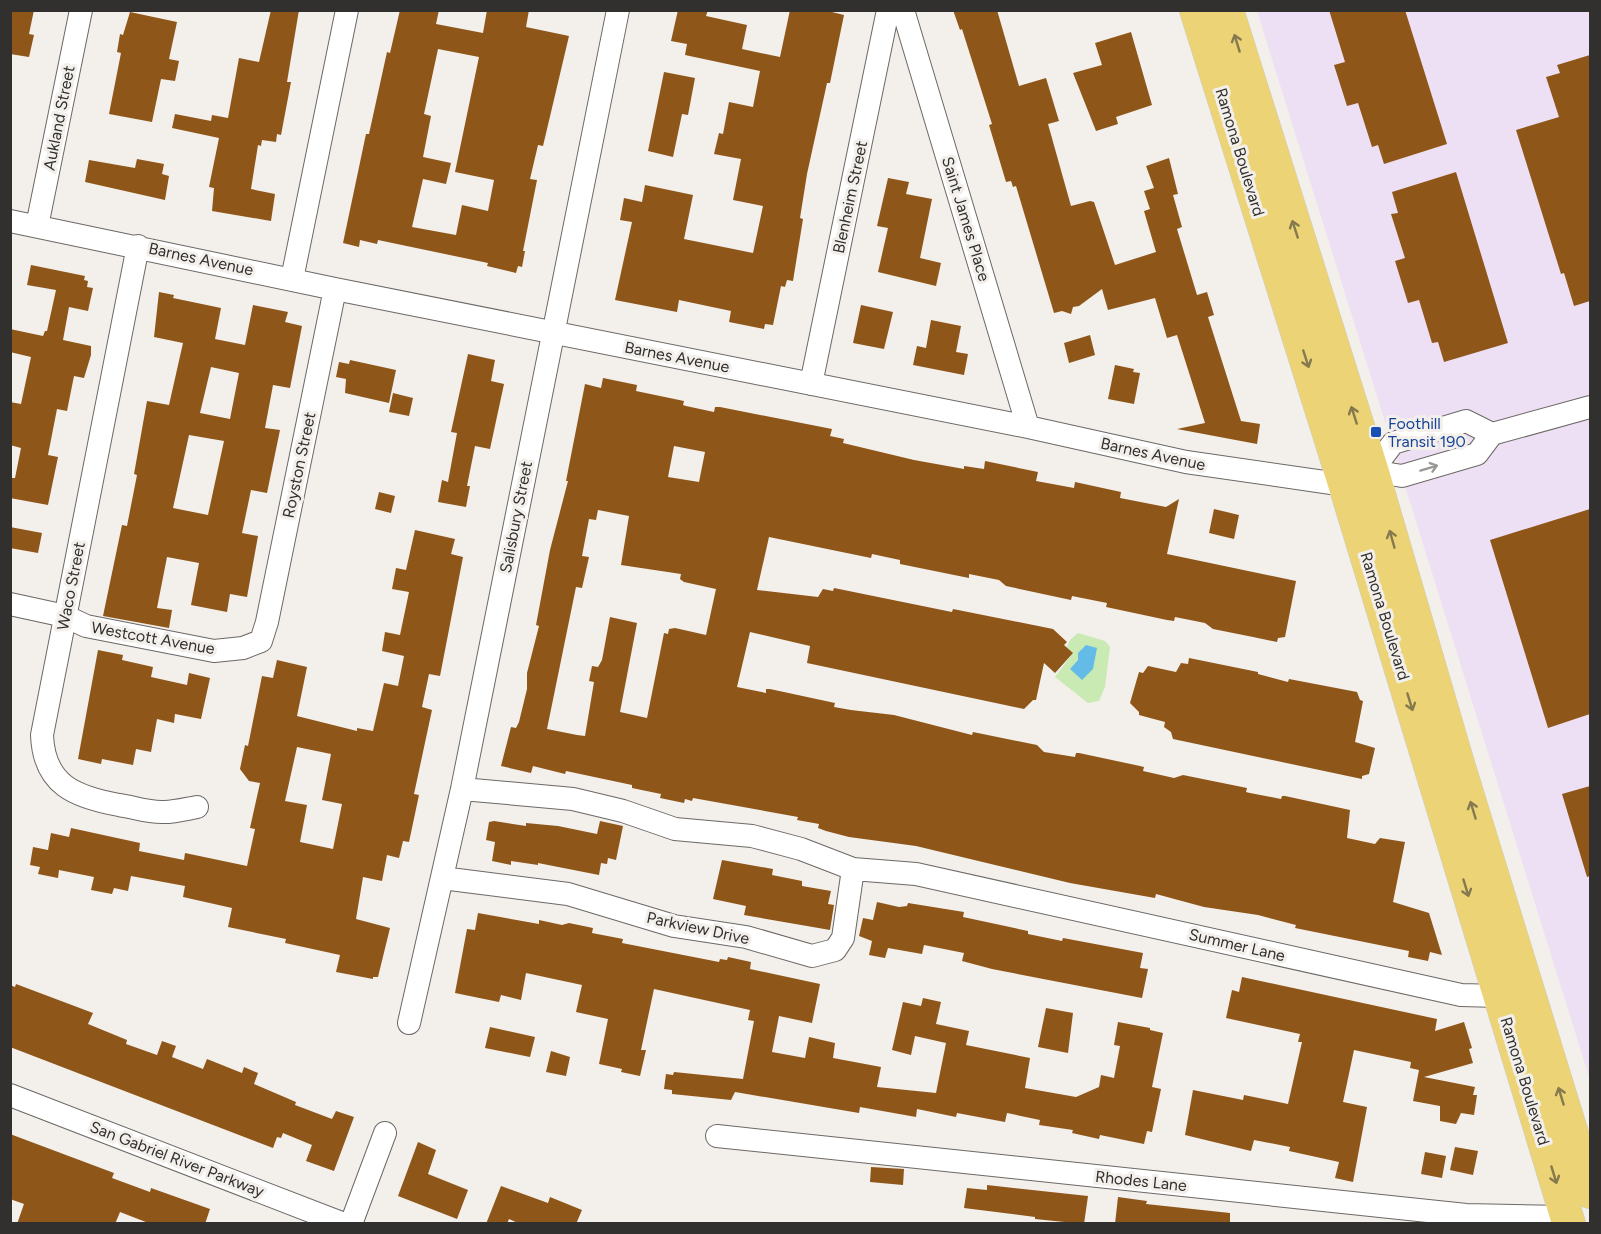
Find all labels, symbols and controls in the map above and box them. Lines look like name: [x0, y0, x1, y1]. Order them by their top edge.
one-way arrow: [1231, 34, 1242, 53]
street label: Aukland Street: [40, 64, 78, 172]
street label: Ramona Boulevard: [1211, 86, 1269, 218]
street label: Blenheim Street: [829, 139, 871, 255]
street label: Saint James Place: [938, 154, 994, 284]
one-way arrow: [1289, 220, 1300, 239]
street label: Barnes Avenue: [147, 239, 255, 279]
street label: Barnes Avenue: [623, 338, 731, 377]
one-way arrow: [1301, 349, 1312, 368]
one-way arrow: [1348, 406, 1359, 425]
street label: Royston Street: [278, 410, 320, 520]
place label: Foothill Transit 190: [1388, 414, 1466, 451]
marker: Foothill Transit 190: [1369, 425, 1383, 439]
street label: Barnes Avenue: [1099, 434, 1207, 474]
street label: Salisbury Street: [496, 459, 536, 575]
one-way arrow: [1419, 462, 1438, 473]
one-way arrow: [1386, 530, 1397, 549]
street label: Waco Street: [53, 540, 89, 632]
street label: Ramona Boulevard: [1356, 550, 1414, 682]
street label: Westcott Avenue: [90, 618, 216, 658]
one-way arrow: [1405, 692, 1416, 711]
one-way arrow: [1466, 801, 1477, 820]
one-way arrow: [1461, 878, 1472, 897]
street label: Parkview Drive: [645, 908, 751, 948]
street label: Summer Lane: [1187, 925, 1287, 965]
street label: Ramona Boulevard: [1496, 1015, 1554, 1147]
one-way arrow: [1555, 1087, 1566, 1106]
street label: San Gabriel River Parkway: [87, 1117, 267, 1201]
one-way arrow: [1549, 1165, 1560, 1184]
street label: Rhodes Lane: [1094, 1167, 1188, 1195]

